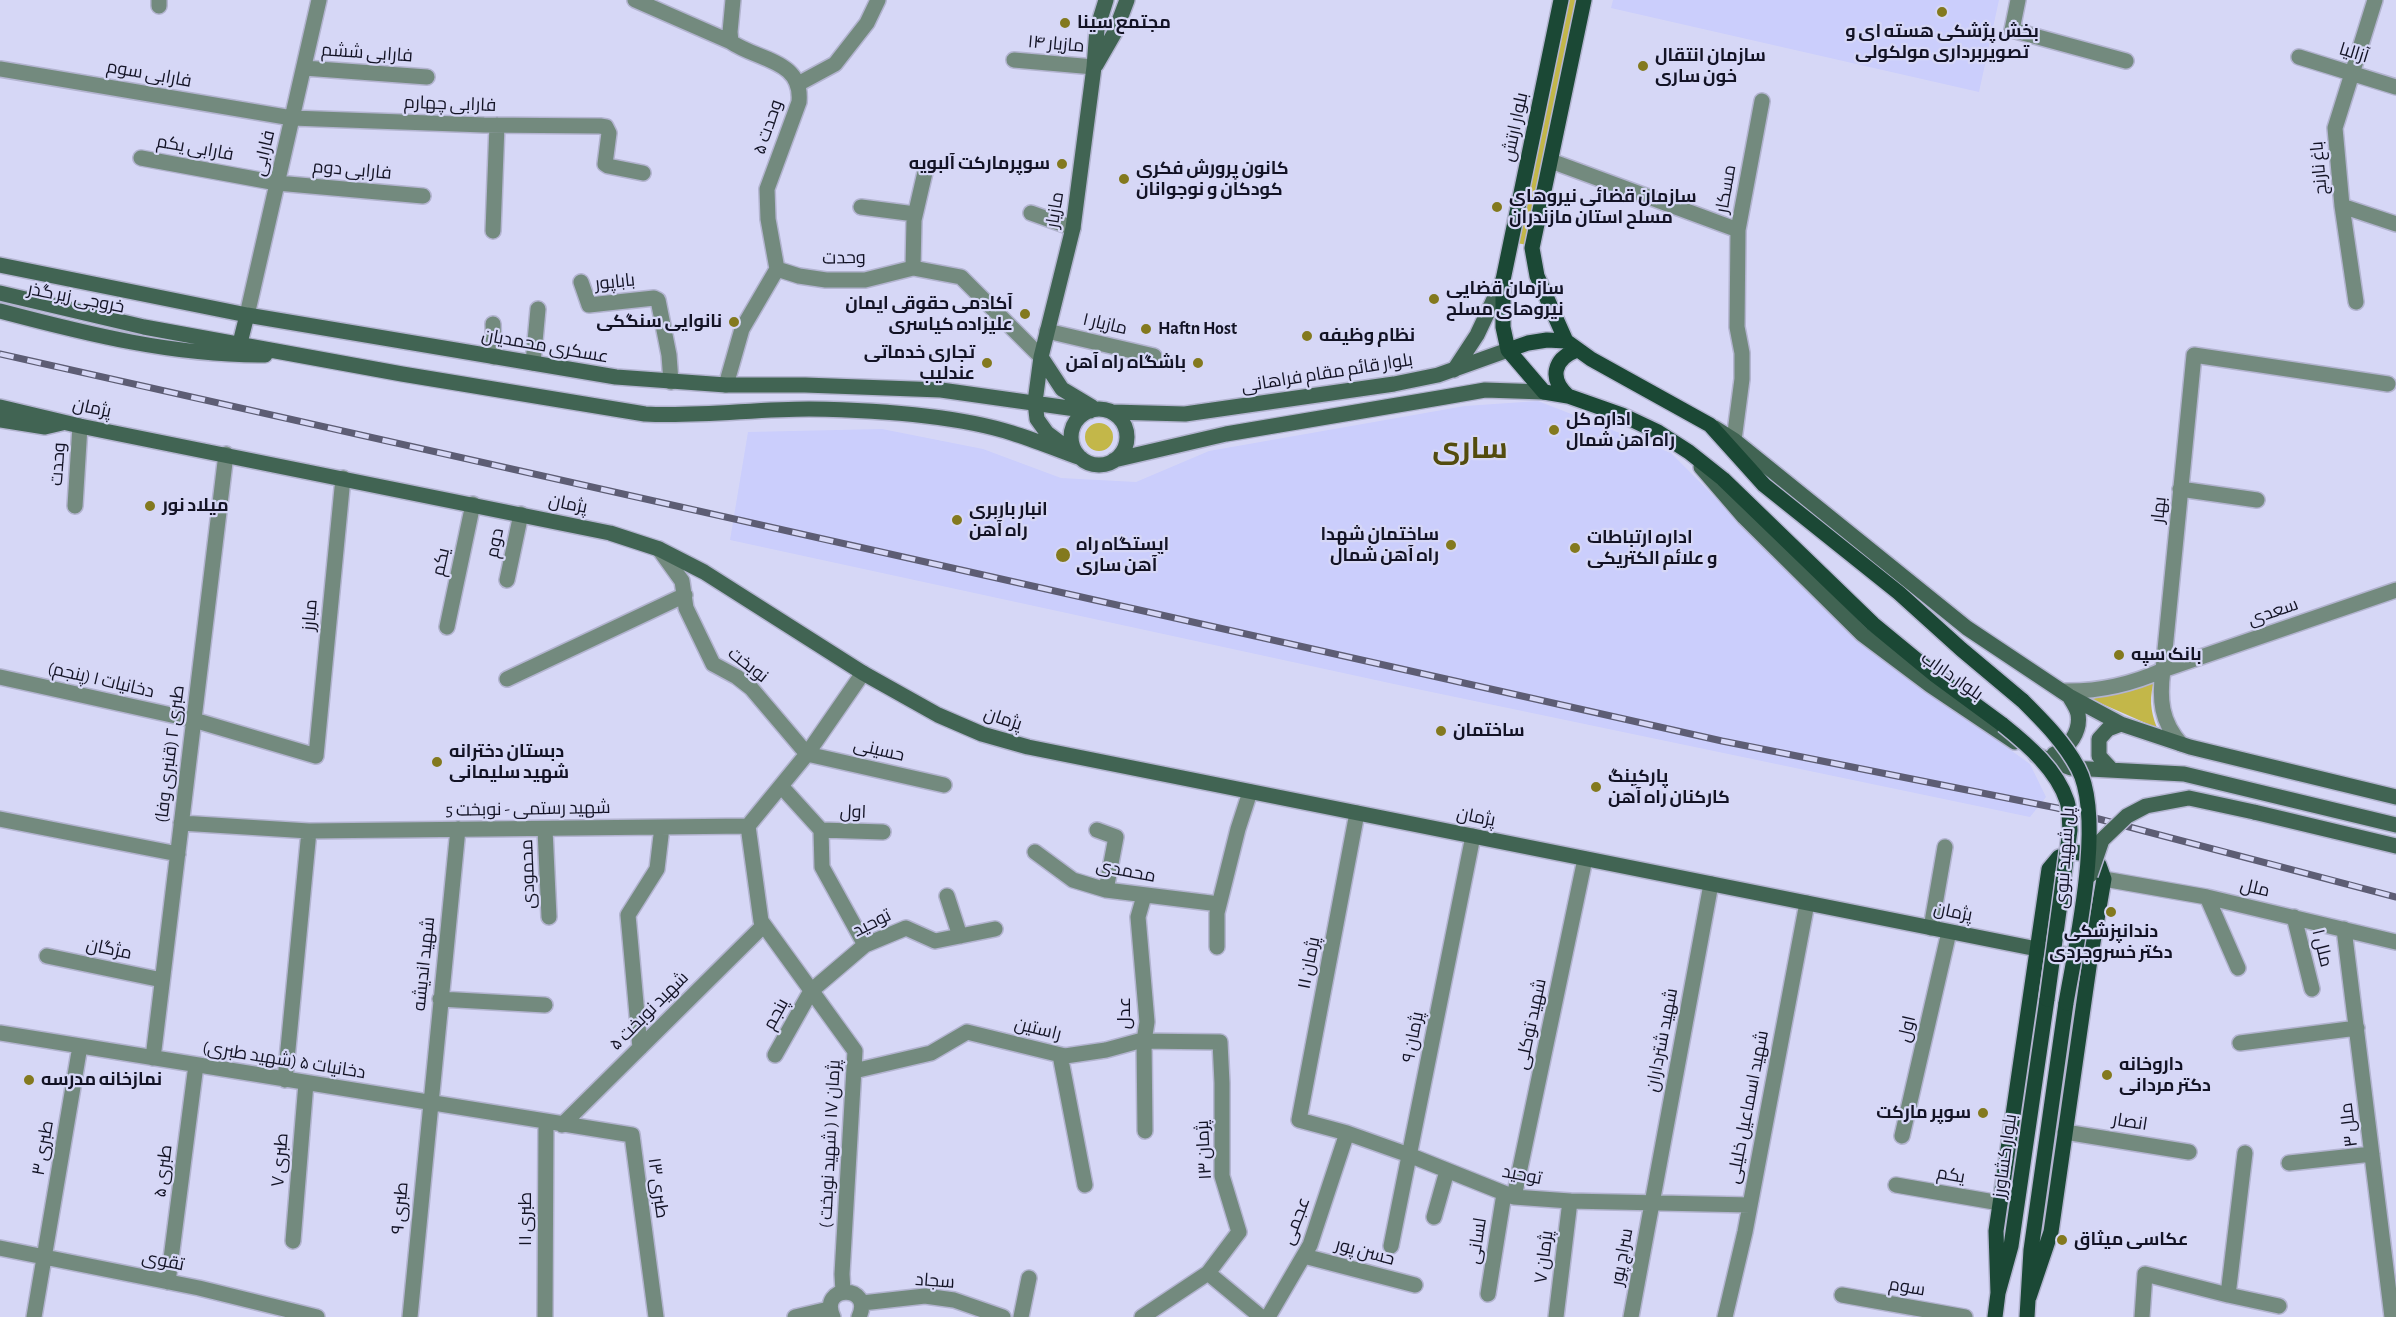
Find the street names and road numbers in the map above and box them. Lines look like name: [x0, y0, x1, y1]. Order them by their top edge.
street label: مازیار ۱۴: [1027, 31, 1085, 57]
street label: آزالیا: [2337, 38, 2371, 68]
street label: فارابی ششم: [320, 39, 414, 67]
street label: فارابی سوم: [105, 56, 193, 92]
street label: بلوار ارتش: [1497, 90, 1533, 164]
street label: فارابی چهارم: [403, 92, 497, 116]
street label: وحدت ۵: [749, 97, 787, 157]
street label: فارابی: [248, 128, 280, 178]
street label: فارابی یکم: [155, 131, 235, 165]
street label: باغ نارنج: [2306, 140, 2332, 196]
street label: فارابی دوم: [312, 156, 392, 184]
street label: مسکار: [1711, 163, 1741, 215]
street label: مازیار: [1041, 190, 1069, 230]
street label: وحدت: [822, 247, 866, 269]
street label: باباپور: [594, 269, 636, 295]
street label: خروجی زیر گذر: [26, 278, 126, 318]
street label: مازیار ۱: [1081, 308, 1129, 340]
street label: عسکری محمدیان: [480, 324, 610, 368]
street label: بلوار قائم مقام فراهانی: [1240, 349, 1414, 397]
street label: پژمان: [71, 393, 113, 423]
street label: وحدت: [46, 441, 70, 487]
street label: پژمان: [547, 490, 589, 518]
street label: بهار: [2147, 496, 2171, 524]
street label: دوم: [481, 526, 509, 560]
street label: یکم: [427, 546, 455, 578]
street label: سعدی: [2245, 593, 2301, 631]
street label: مبارز: [298, 598, 322, 632]
street label: نوبخت: [723, 642, 773, 688]
street label: بلوار داراب: [1917, 647, 1987, 705]
street label: دخانیات ۱ (پنجم): [46, 657, 156, 703]
street label: طبری ۲ (قنبری وفا): [151, 684, 189, 824]
street label: پژمان: [981, 703, 1025, 735]
street label: حسینی: [851, 734, 907, 766]
street label: شهید رستمی - نوبخت 5: [445, 797, 611, 821]
street label: اول: [839, 801, 867, 823]
street label: پژمان: [1455, 803, 1497, 831]
street label: پل شهید نبوی: [2051, 807, 2079, 909]
street label: محمودی: [516, 839, 540, 909]
street label: محمدی: [1094, 855, 1158, 887]
street label: ملل: [2238, 874, 2272, 902]
street label: پژمان: [1932, 898, 1974, 926]
street label: توحید: [849, 904, 895, 942]
street label: شهید اندیشه: [408, 916, 440, 1012]
street label: ملل ۱: [2307, 927, 2337, 969]
street label: مژگان: [84, 934, 134, 964]
street label: پژمان ۱۱: [1293, 935, 1325, 991]
street label: شهید نوبخت ۵: [605, 967, 693, 1055]
street label: شهید توکلی: [1511, 976, 1551, 1072]
street label: شهید شترداران: [1641, 986, 1683, 1094]
street label: پنجم: [759, 994, 793, 1034]
street label: عدل: [1114, 997, 1136, 1029]
street label: پژمان ۹: [1397, 1010, 1429, 1064]
street label: راستین: [1012, 1013, 1064, 1045]
street label: اول: [1893, 1014, 1921, 1044]
street label: شهید اسماعیل خلیلی: [1723, 1029, 1773, 1185]
street label: دخانیات ۵ (شهید طبری): [201, 1036, 367, 1084]
street label: پژمان ۱۷ ( شهید نوبخت ): [815, 1059, 845, 1229]
street label: ملل ۳: [2336, 1101, 2362, 1149]
street label: انصار: [2111, 1109, 2149, 1135]
street label: بلوار کشاورز: [1988, 1113, 2022, 1199]
street label: طبری ۳: [28, 1119, 58, 1177]
street label: پژمان ۱۳: [1192, 1120, 1216, 1180]
street label: طبری ۷: [267, 1132, 293, 1188]
street label: طبری ۵: [149, 1143, 177, 1199]
street label: طبری ۱۳: [643, 1156, 673, 1220]
street label: توحید: [1500, 1161, 1544, 1189]
street label: یکم: [1935, 1162, 1967, 1188]
street label: طبری ۹: [387, 1181, 413, 1235]
street label: طبری ۱۱: [515, 1192, 537, 1246]
street label: عجمی: [1277, 1194, 1315, 1248]
street label: لسانی: [1463, 1216, 1491, 1266]
street label: سراج پور: [1606, 1226, 1638, 1288]
street label: پژمان ۷: [1530, 1229, 1558, 1285]
street label: حسن پور: [1333, 1234, 1397, 1270]
street label: تقوی: [140, 1246, 186, 1276]
street label: سجاد: [914, 1269, 956, 1293]
street label: سوم: [1887, 1273, 1927, 1301]

